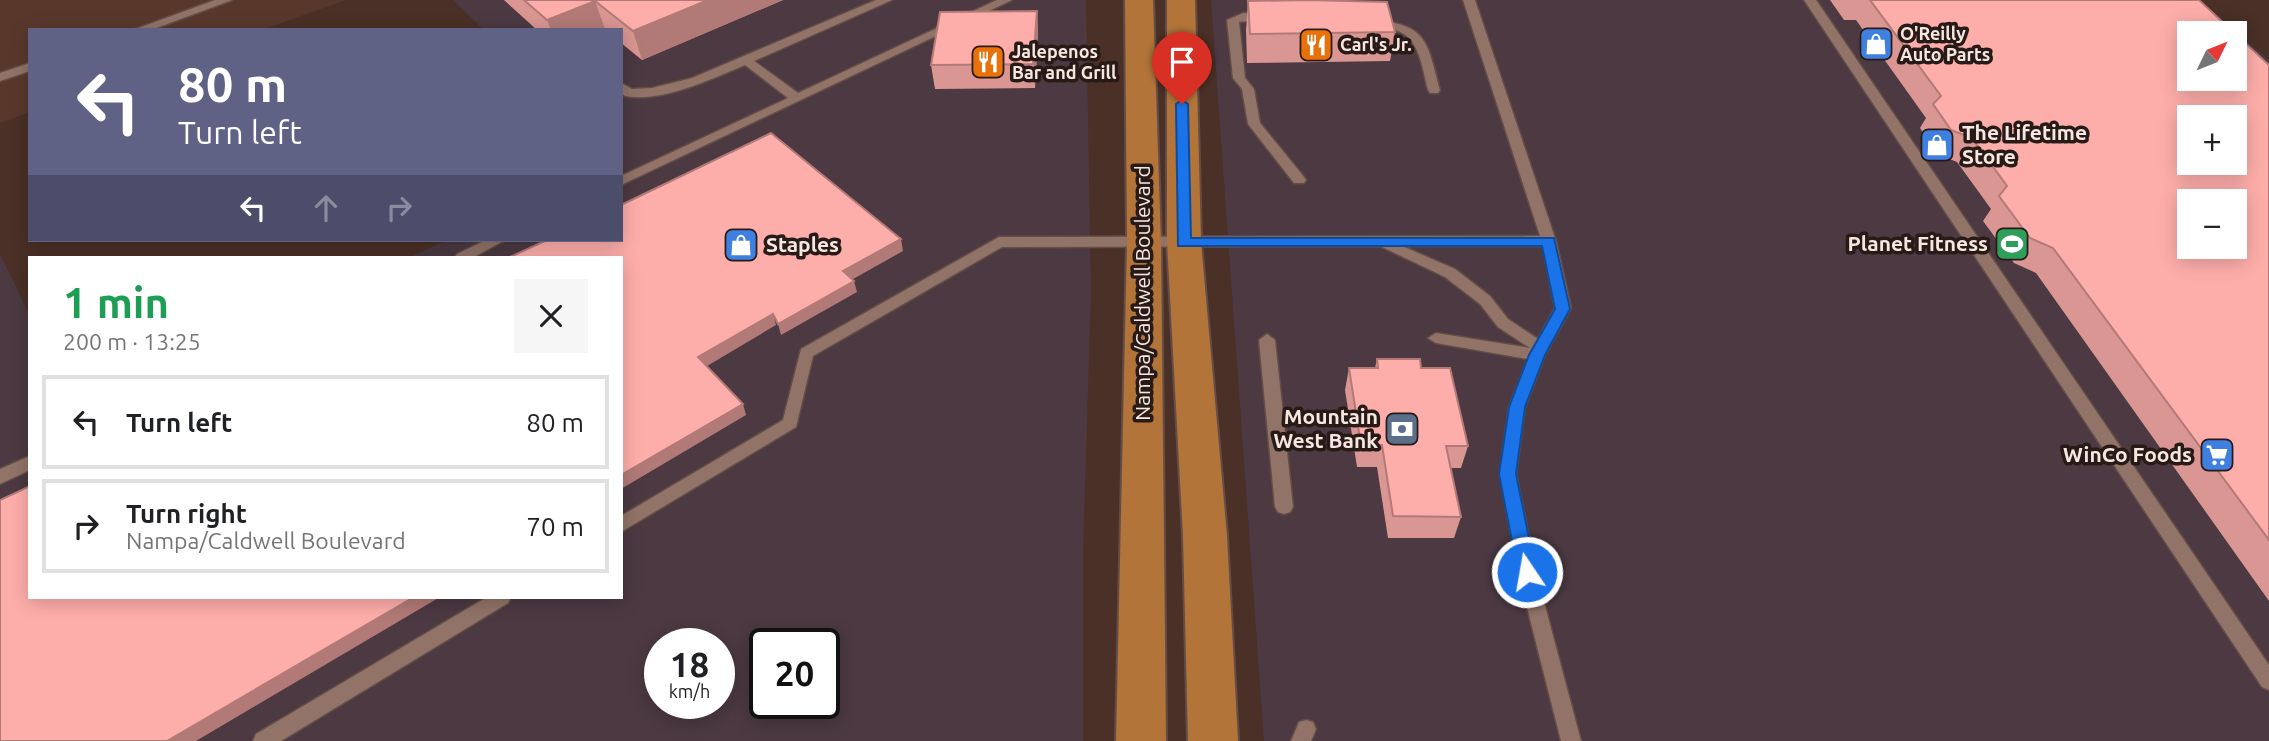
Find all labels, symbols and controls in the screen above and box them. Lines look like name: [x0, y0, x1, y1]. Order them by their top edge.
north arrow: [2177, 21, 2247, 91]
map controls: [2177, 21, 2247, 259]
place label: O'Reilly Auto Parts: [1900, 23, 1990, 64]
shop icon: O'Reilly Auto Parts: [1857, 25, 1895, 63]
restaurant icon: Carl's Jr.: [1297, 26, 1335, 64]
pin: [1152, 32, 1212, 104]
place label: Carl's Jr.: [1340, 34, 1412, 54]
place label: Jalepenos Bar and Grill: [1012, 41, 1117, 82]
restaurant icon: Jalepenos Bar and Grill: [969, 43, 1007, 81]
icon: arrive: [1163, 43, 1201, 81]
icon: left: [63, 56, 154, 147]
text: 80 m: [178, 56, 287, 111]
button: +: [2177, 105, 2247, 175]
text: Turn left: [178, 114, 302, 150]
place label: The Lifetime Store: [1962, 120, 2087, 168]
shop icon: The Lifetime Store: [1918, 126, 1956, 164]
street label: Nampa/Caldwell Boulevard: [1130, 165, 1154, 421]
icon: left: [234, 189, 272, 227]
icon: ahead: [307, 189, 345, 227]
icon: right: [380, 189, 418, 227]
button: −: [2177, 189, 2247, 259]
sports icon: Planet Fitness: [1993, 225, 2031, 263]
shop icon: Staples: [722, 226, 760, 264]
place label: Planet Fitness: [1847, 231, 1988, 255]
place label: Staples: [766, 232, 839, 256]
text: 1 min: [63, 279, 169, 326]
button: close: [514, 279, 588, 353]
text: 200 m · 13:25: [63, 329, 201, 354]
icon: left: [67, 403, 105, 441]
place label: Mountain West Bank: [1273, 404, 1378, 452]
text: Turn left: [126, 408, 232, 437]
text: 80 m: [526, 408, 584, 437]
bank icon: Mountain West Bank: [1383, 410, 1421, 448]
supermarket icon: WinCo Foods: [2198, 436, 2236, 474]
place label: WinCo Foods: [2063, 442, 2192, 466]
text: Turn right: [126, 499, 247, 528]
icon: right: [67, 507, 105, 545]
text: 70 m: [526, 512, 584, 541]
text: Nampa/Caldwell Boulevard: [126, 528, 406, 553]
position arrow: [1490, 535, 1564, 609]
speed limit sign: 20: [749, 628, 840, 719]
text: 18: [670, 644, 709, 684]
text: km/h: [669, 681, 710, 701]

